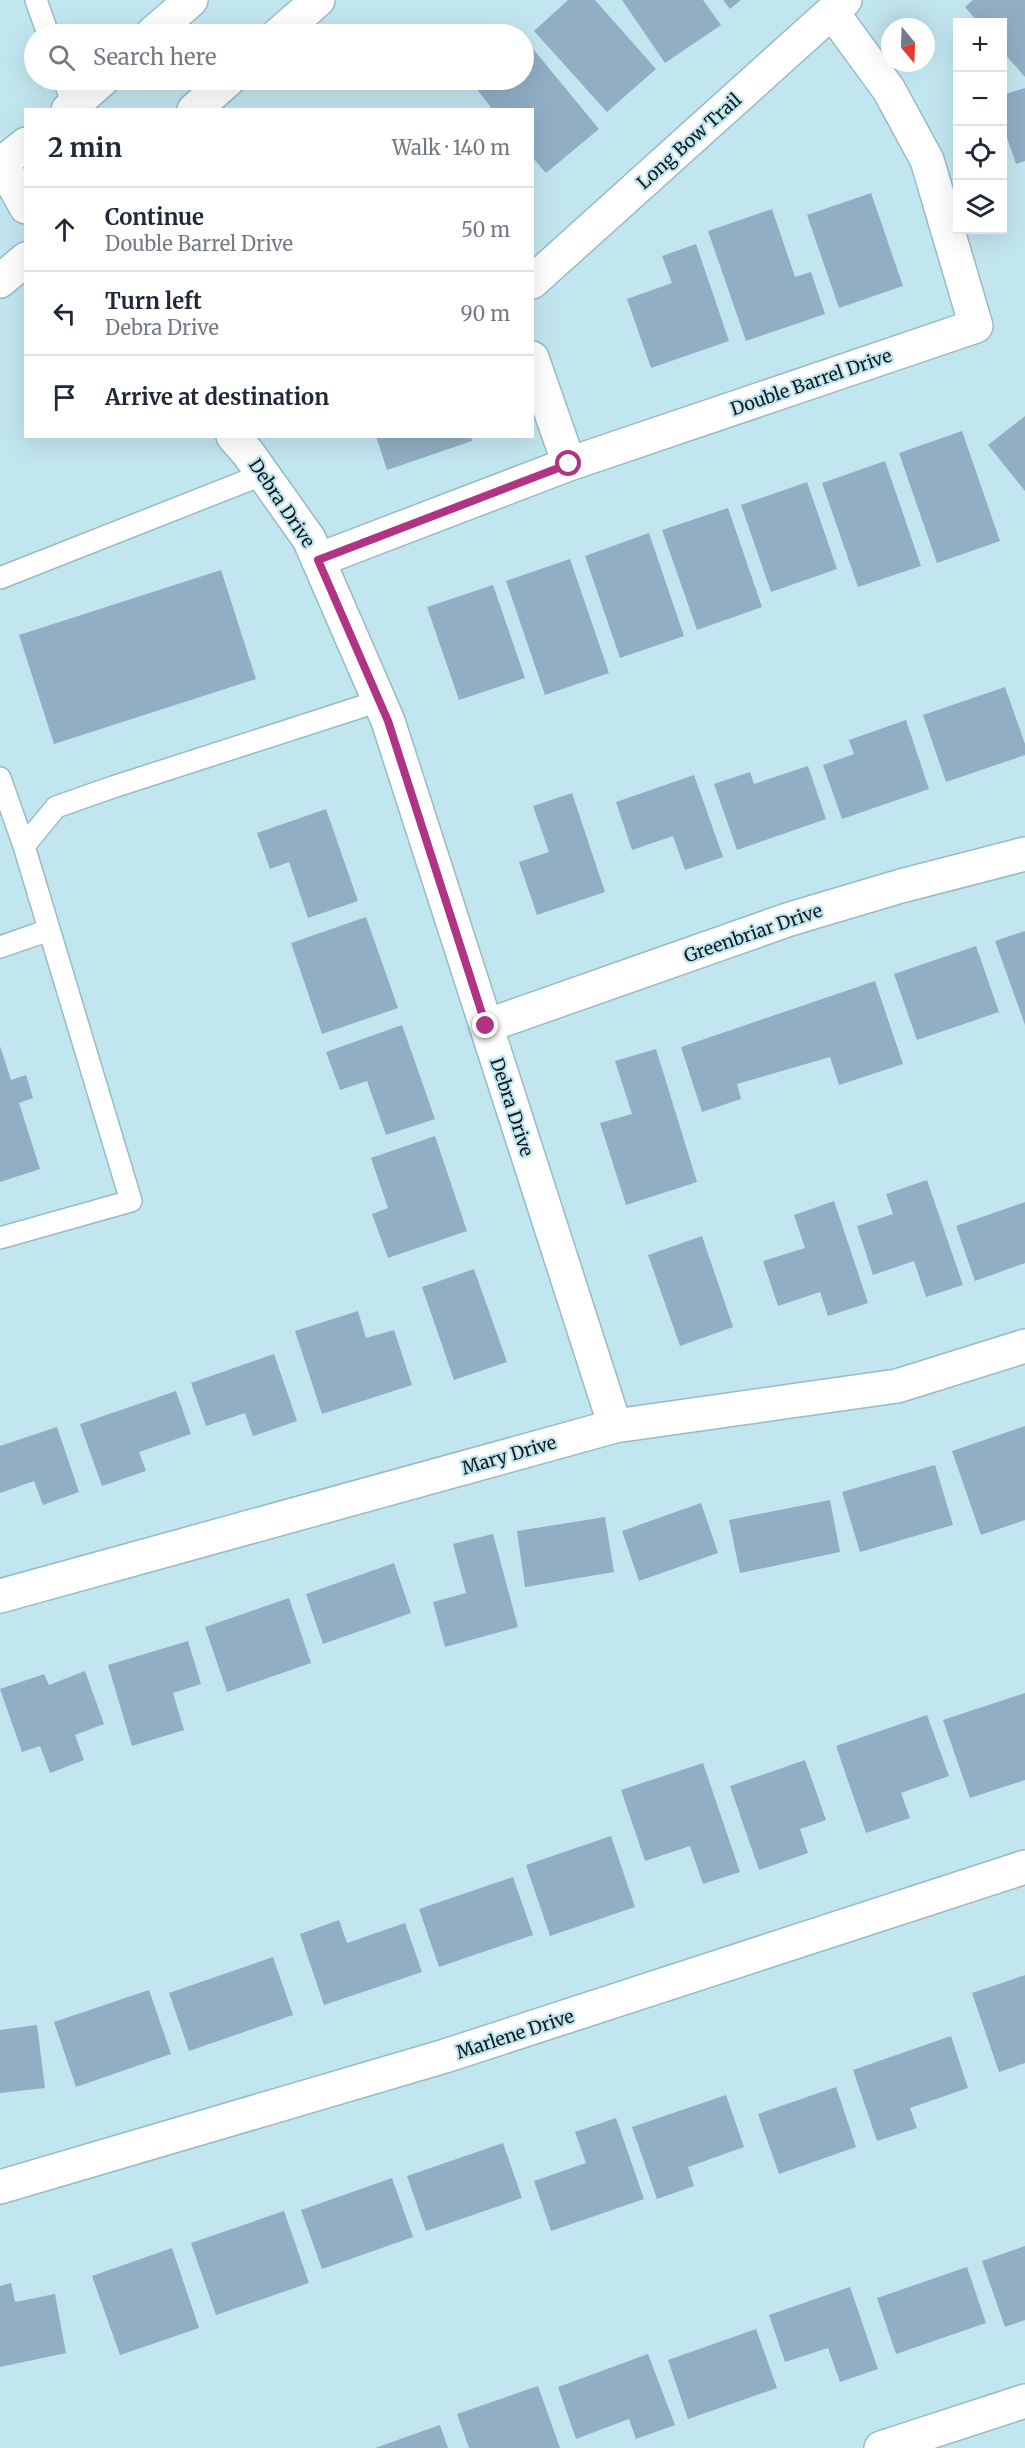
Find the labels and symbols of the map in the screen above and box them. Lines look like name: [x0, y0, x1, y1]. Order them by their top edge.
north arrow: [881, 18, 935, 72]
street label: Long Bow Trail: [632, 88, 746, 194]
street label: Double Barrel Drive: [727, 344, 895, 420]
route start: [555, 450, 581, 476]
street label: Debra Drive: [244, 454, 320, 552]
street label: Greenbriar Drive: [681, 899, 825, 967]
route end: [472, 1012, 498, 1038]
street label: Debra Drive: [485, 1055, 539, 1159]
street label: Mary Drive: [459, 1431, 559, 1479]
street label: Marlene Drive: [453, 2004, 577, 2064]

